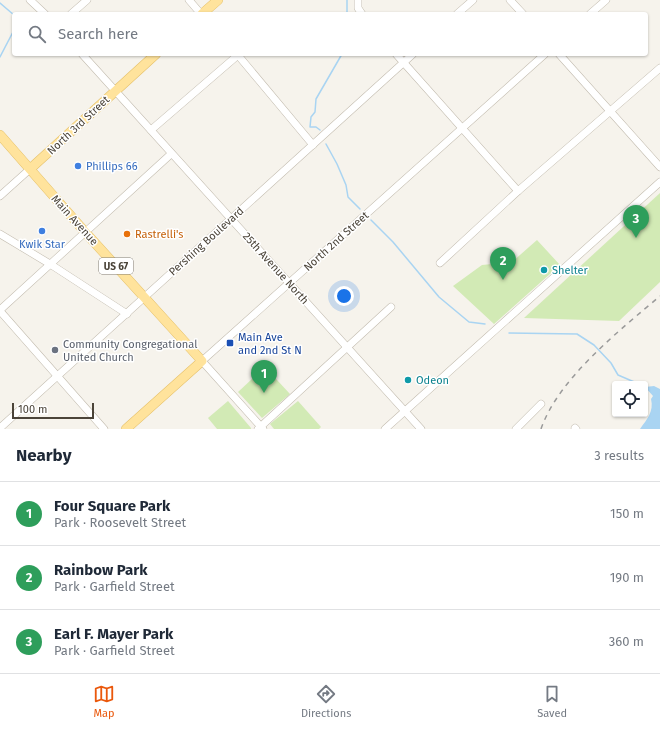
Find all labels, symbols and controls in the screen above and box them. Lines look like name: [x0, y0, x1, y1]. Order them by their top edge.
search box: [12, 12, 648, 56]
icon: search: [26, 23, 48, 45]
text: Search here: [58, 25, 138, 43]
street label: North 3rd Street: [45, 93, 112, 157]
place label: Phillips 66: [86, 160, 138, 173]
marker: Phillips 66: [73, 161, 83, 171]
street label: Main Avenue: [49, 192, 101, 248]
street label: Pershing Boulevard: [166, 204, 246, 278]
pin: 3: [623, 205, 649, 238]
street label: North 2nd Street: [301, 209, 371, 274]
marker: Kwik Star: [37, 226, 47, 236]
place label: Rastrelli's: [135, 228, 183, 241]
marker: Rastrelli's: [122, 229, 132, 239]
street label: 25th Avenue North: [240, 230, 311, 307]
place label: Kwik Star: [19, 238, 66, 251]
pin: 2: [490, 247, 516, 280]
road number: US 67: [99, 258, 133, 274]
place label: Shelter: [552, 264, 588, 277]
marker: Shelter: [539, 265, 549, 275]
your location: [334, 286, 354, 306]
place label: Main Ave and 2nd St N: [238, 331, 302, 357]
place label: Community Congregational United Church: [63, 338, 197, 364]
marker: Main Ave and 2nd St N: [225, 338, 235, 348]
marker: Community Congregational United Church: [50, 345, 60, 355]
pin: 1: [251, 360, 277, 393]
place label: Odeon: [416, 374, 449, 387]
marker: Odeon: [403, 375, 413, 385]
map controls: [612, 381, 648, 417]
button: locate: [612, 381, 648, 417]
scale bar: [12, 401, 94, 420]
text: 100 m: [18, 403, 47, 416]
text: Nearby: [16, 445, 71, 466]
text: 3 results: [594, 448, 644, 463]
text: Four Square Park: [54, 497, 170, 515]
text: 1: [26, 506, 32, 521]
text: 150 m: [610, 506, 644, 521]
text: Park · Roosevelt Street: [54, 515, 186, 530]
text: Rainbow Park: [54, 561, 147, 579]
text: 2: [26, 570, 32, 585]
text: 190 m: [610, 570, 644, 585]
text: Park · Garfield Street: [54, 579, 175, 594]
text: Earl F. Mayer Park: [54, 625, 173, 643]
text: 3: [26, 634, 32, 649]
text: 360 m: [609, 634, 644, 649]
text: Park · Garfield Street: [54, 643, 175, 658]
tab: Map: [93, 683, 115, 720]
tab: Directions: [301, 683, 351, 720]
tab: Saved: [537, 683, 567, 720]

